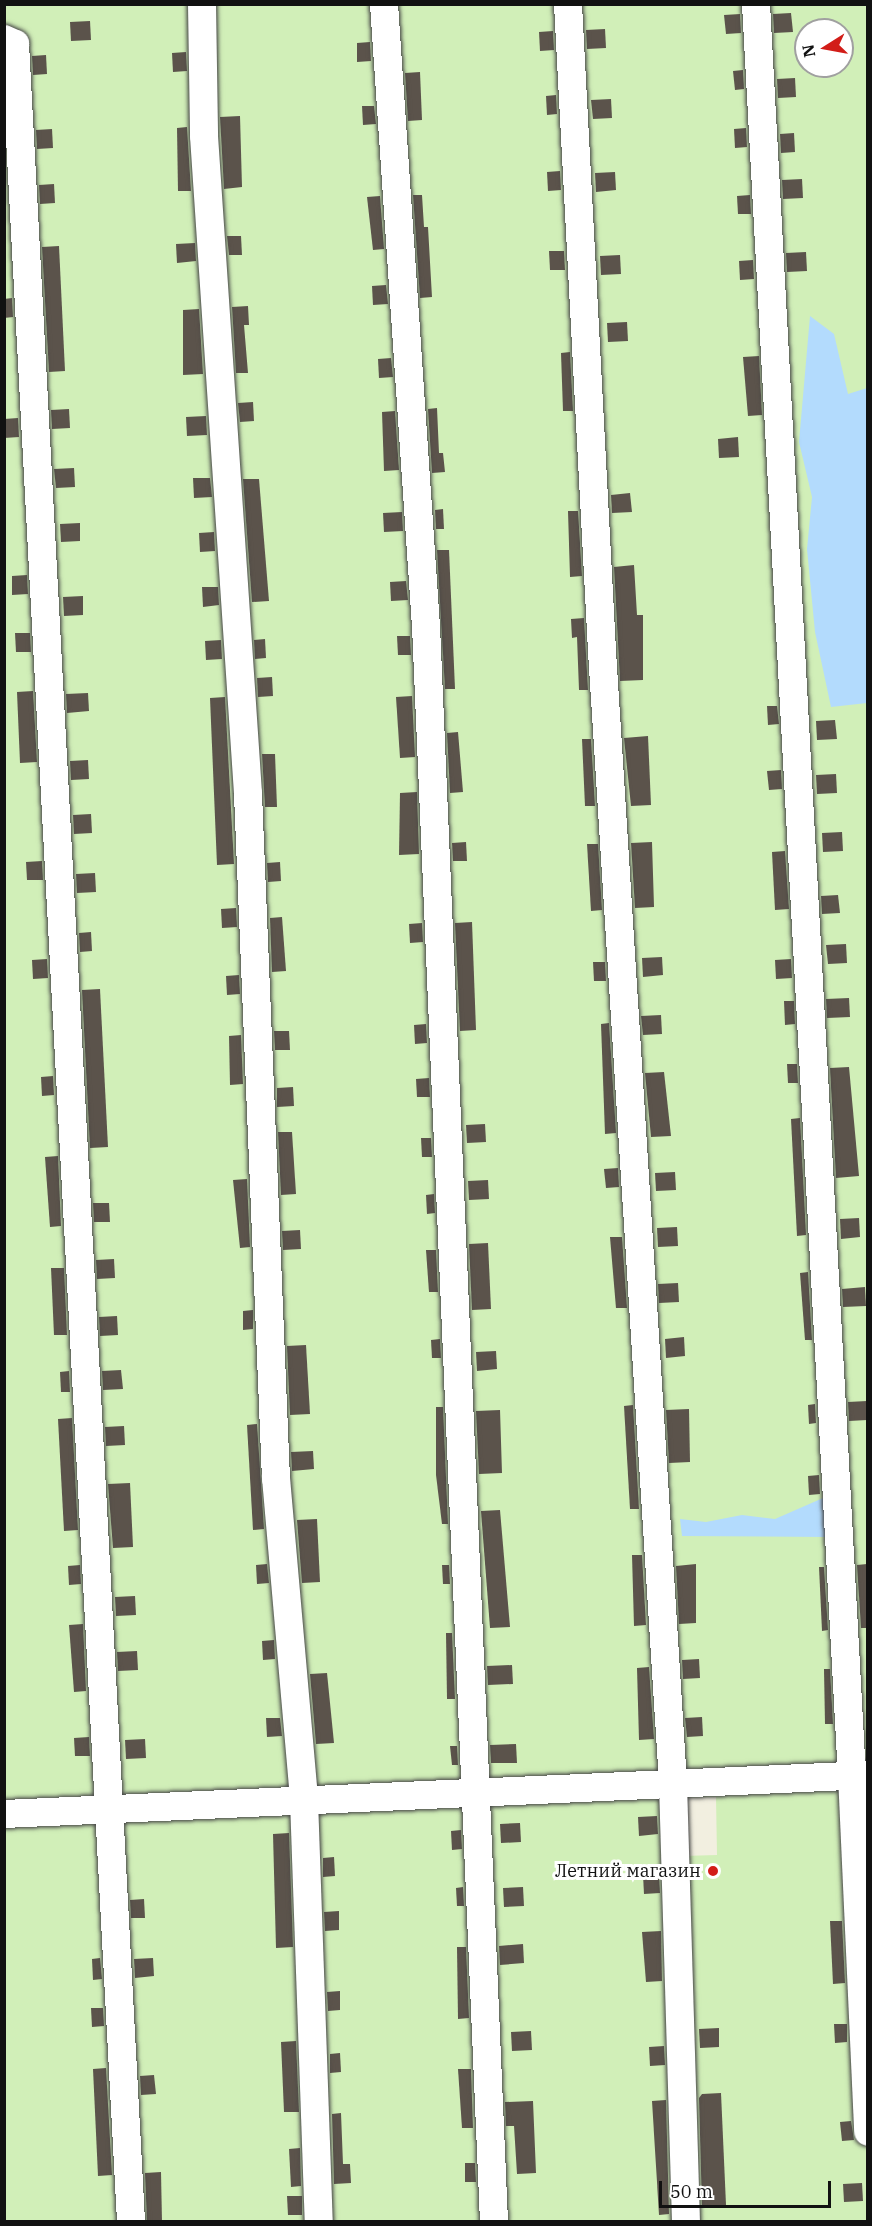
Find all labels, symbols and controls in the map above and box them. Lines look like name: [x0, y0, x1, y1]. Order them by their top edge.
north arrow: [794, 18, 854, 78]
text: N: [797, 43, 819, 59]
place label: Летний магазин: [555, 1860, 701, 1882]
marker: Летний магазин: [706, 1864, 720, 1878]
scale bar: [662, 2169, 834, 2207]
text: 50 m: [670, 2180, 713, 2203]

